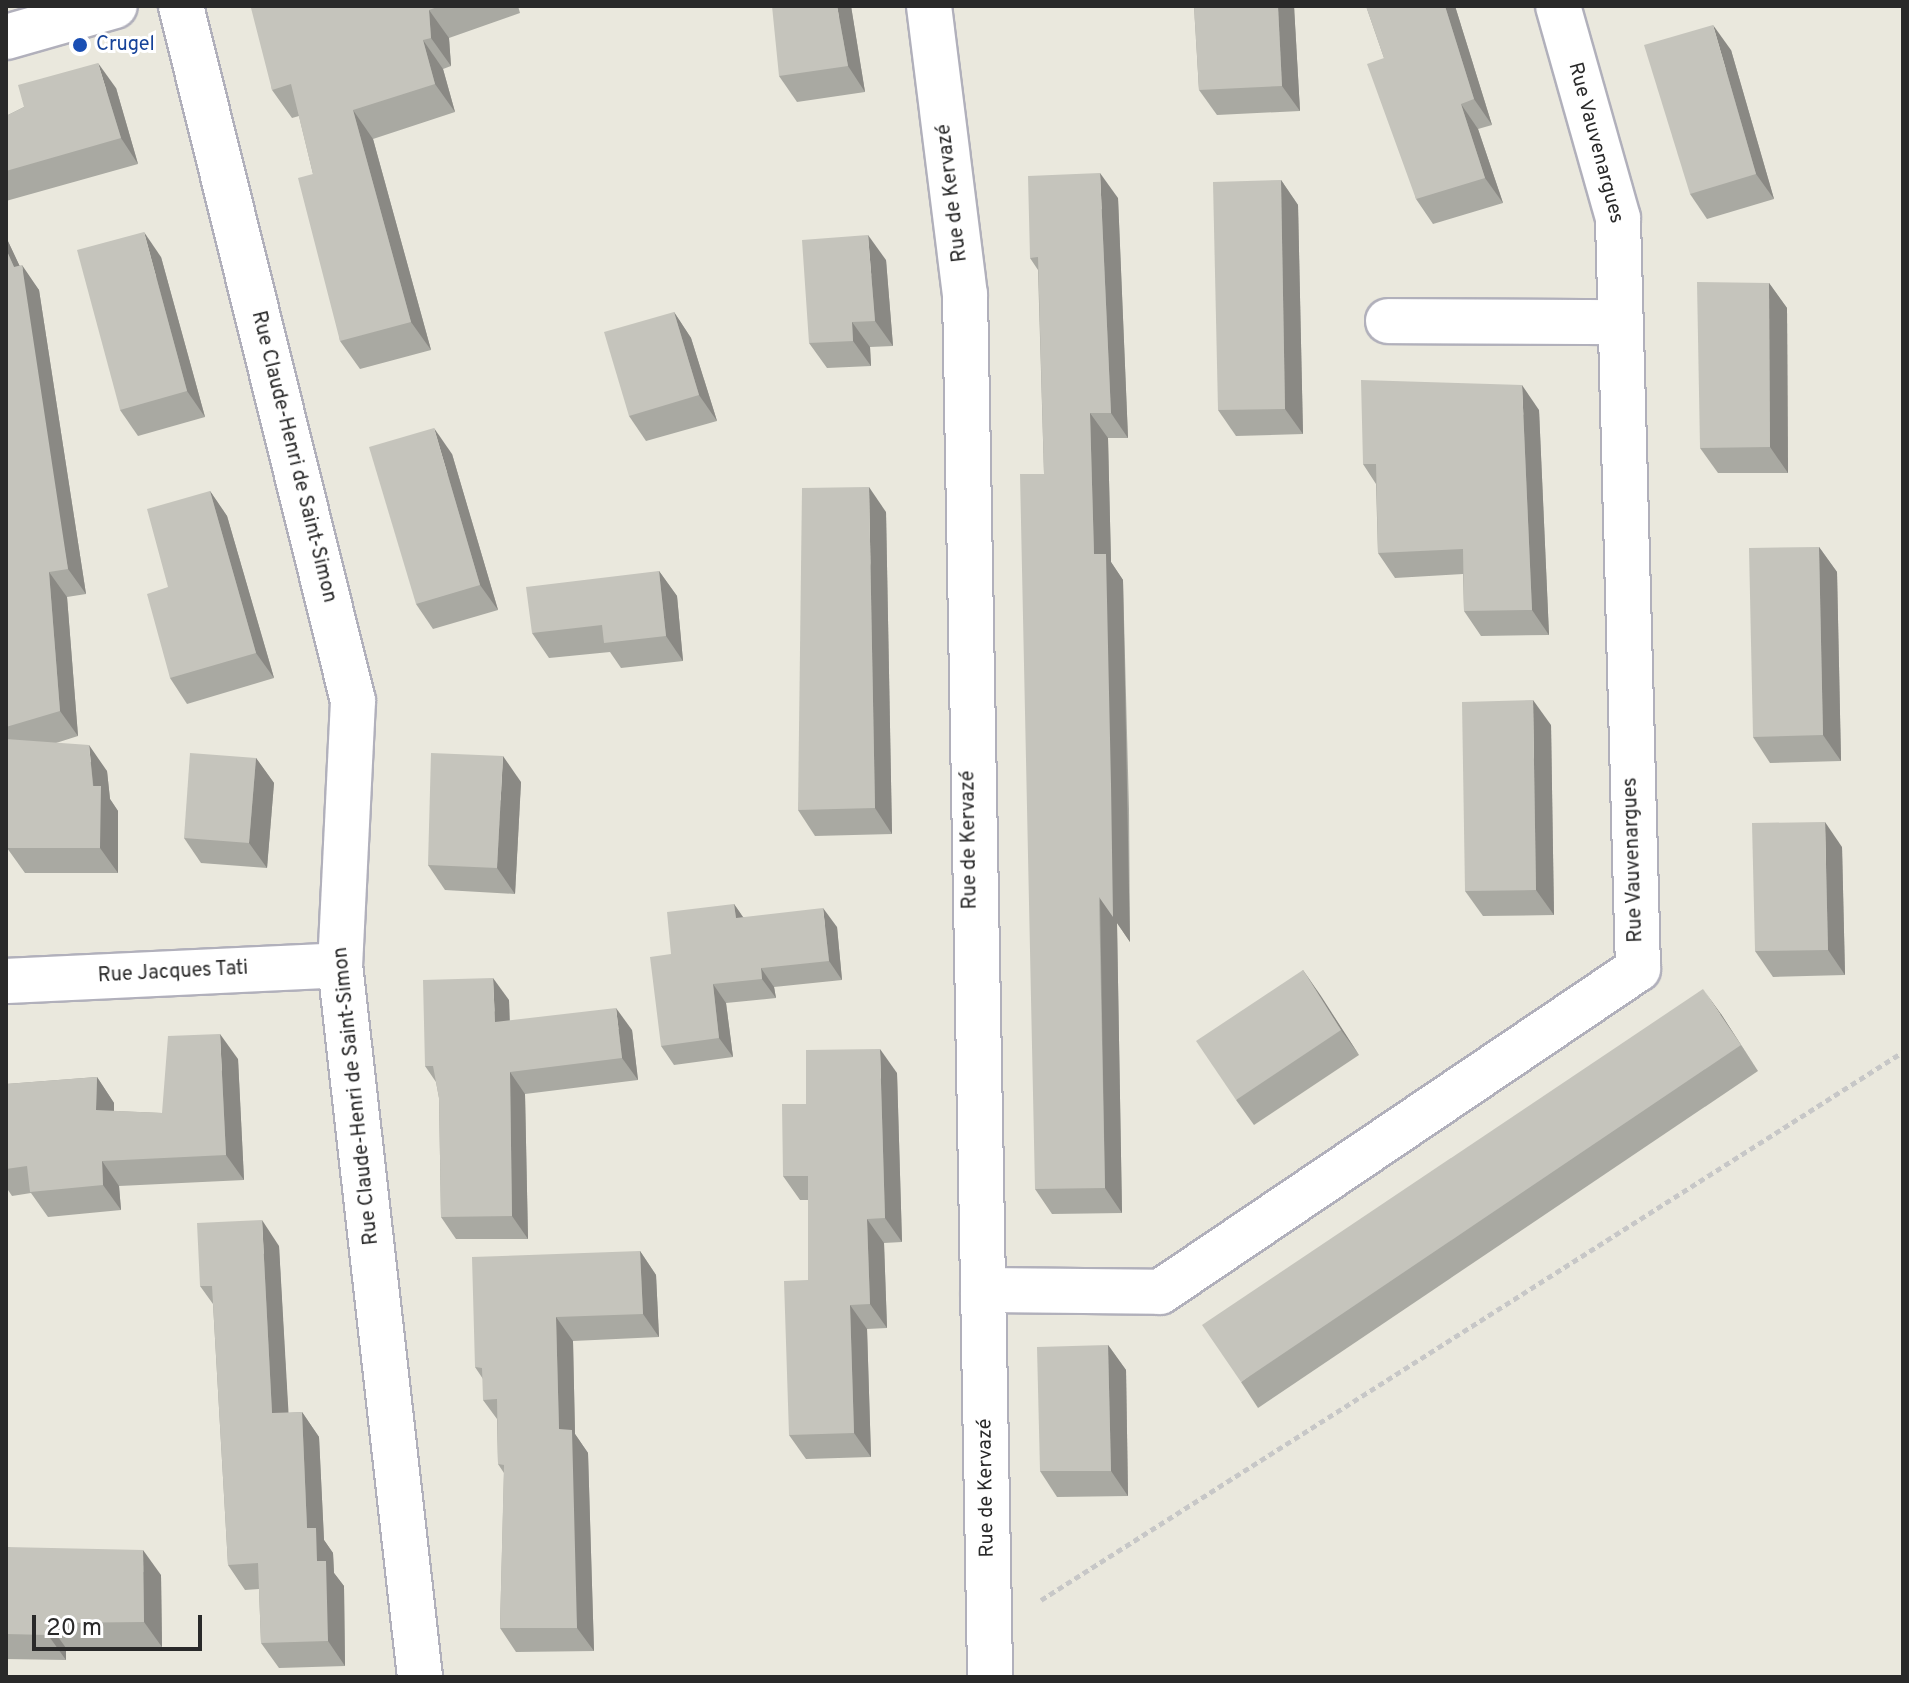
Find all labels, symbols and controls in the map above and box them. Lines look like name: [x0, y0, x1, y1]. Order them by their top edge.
place label: Crugel: [96, 33, 155, 57]
marker: Crugel: [71, 36, 89, 54]
street label: Rue Vauvenargues: [1562, 60, 1628, 226]
street label: Rue de Kervazé: [933, 123, 973, 263]
street label: Rue Claude-Henri de Saint-Simon: [245, 309, 341, 605]
street label: Rue de Kervazé: [957, 770, 983, 910]
street label: Rue Vauvenargues: [1619, 777, 1649, 943]
street label: Rue Claude-Henri de Saint-Simon: [329, 946, 385, 1246]
street label: Rue Jacques Tati: [97, 957, 249, 989]
street label: Rue de Kervazé: [974, 1418, 1000, 1558]
scale bar: [36, 1599, 206, 1649]
text: 20 m: [46, 1614, 102, 1644]

